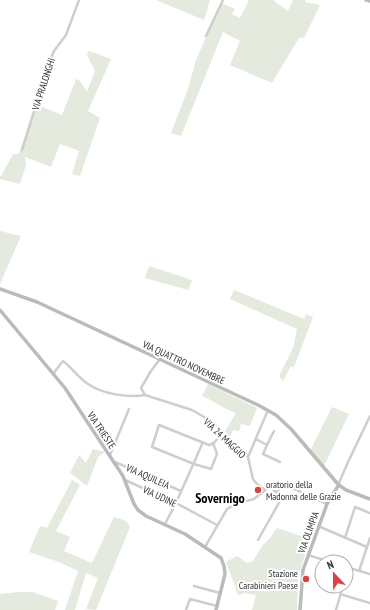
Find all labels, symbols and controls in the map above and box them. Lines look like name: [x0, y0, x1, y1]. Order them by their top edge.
street label: VIA PRALONGHI: [29, 56, 58, 113]
street label: VIA QUATTRO NOVEMBRE: [140, 337, 227, 387]
street label: VIA TRIESTE: [84, 408, 119, 451]
street label: VIA 24 MAGGIO: [200, 415, 249, 462]
street label: VIA AQUILEIA: [123, 461, 172, 492]
place label: oratorio della Madonna delle Grazie: [266, 478, 341, 503]
street label: VIA UDINE: [140, 483, 179, 510]
marker: oratorio della Madonna delle Grazie: [253, 485, 263, 495]
district label: Sovernigo: [195, 489, 245, 507]
street label: VIA OLIMPIA: [295, 509, 322, 556]
north arrow: [314, 554, 354, 594]
text: N: [325, 557, 336, 572]
place label: Stazione Carabinieri Paese: [239, 567, 298, 592]
marker: Stazione Carabinieri Paese: [301, 574, 311, 584]

